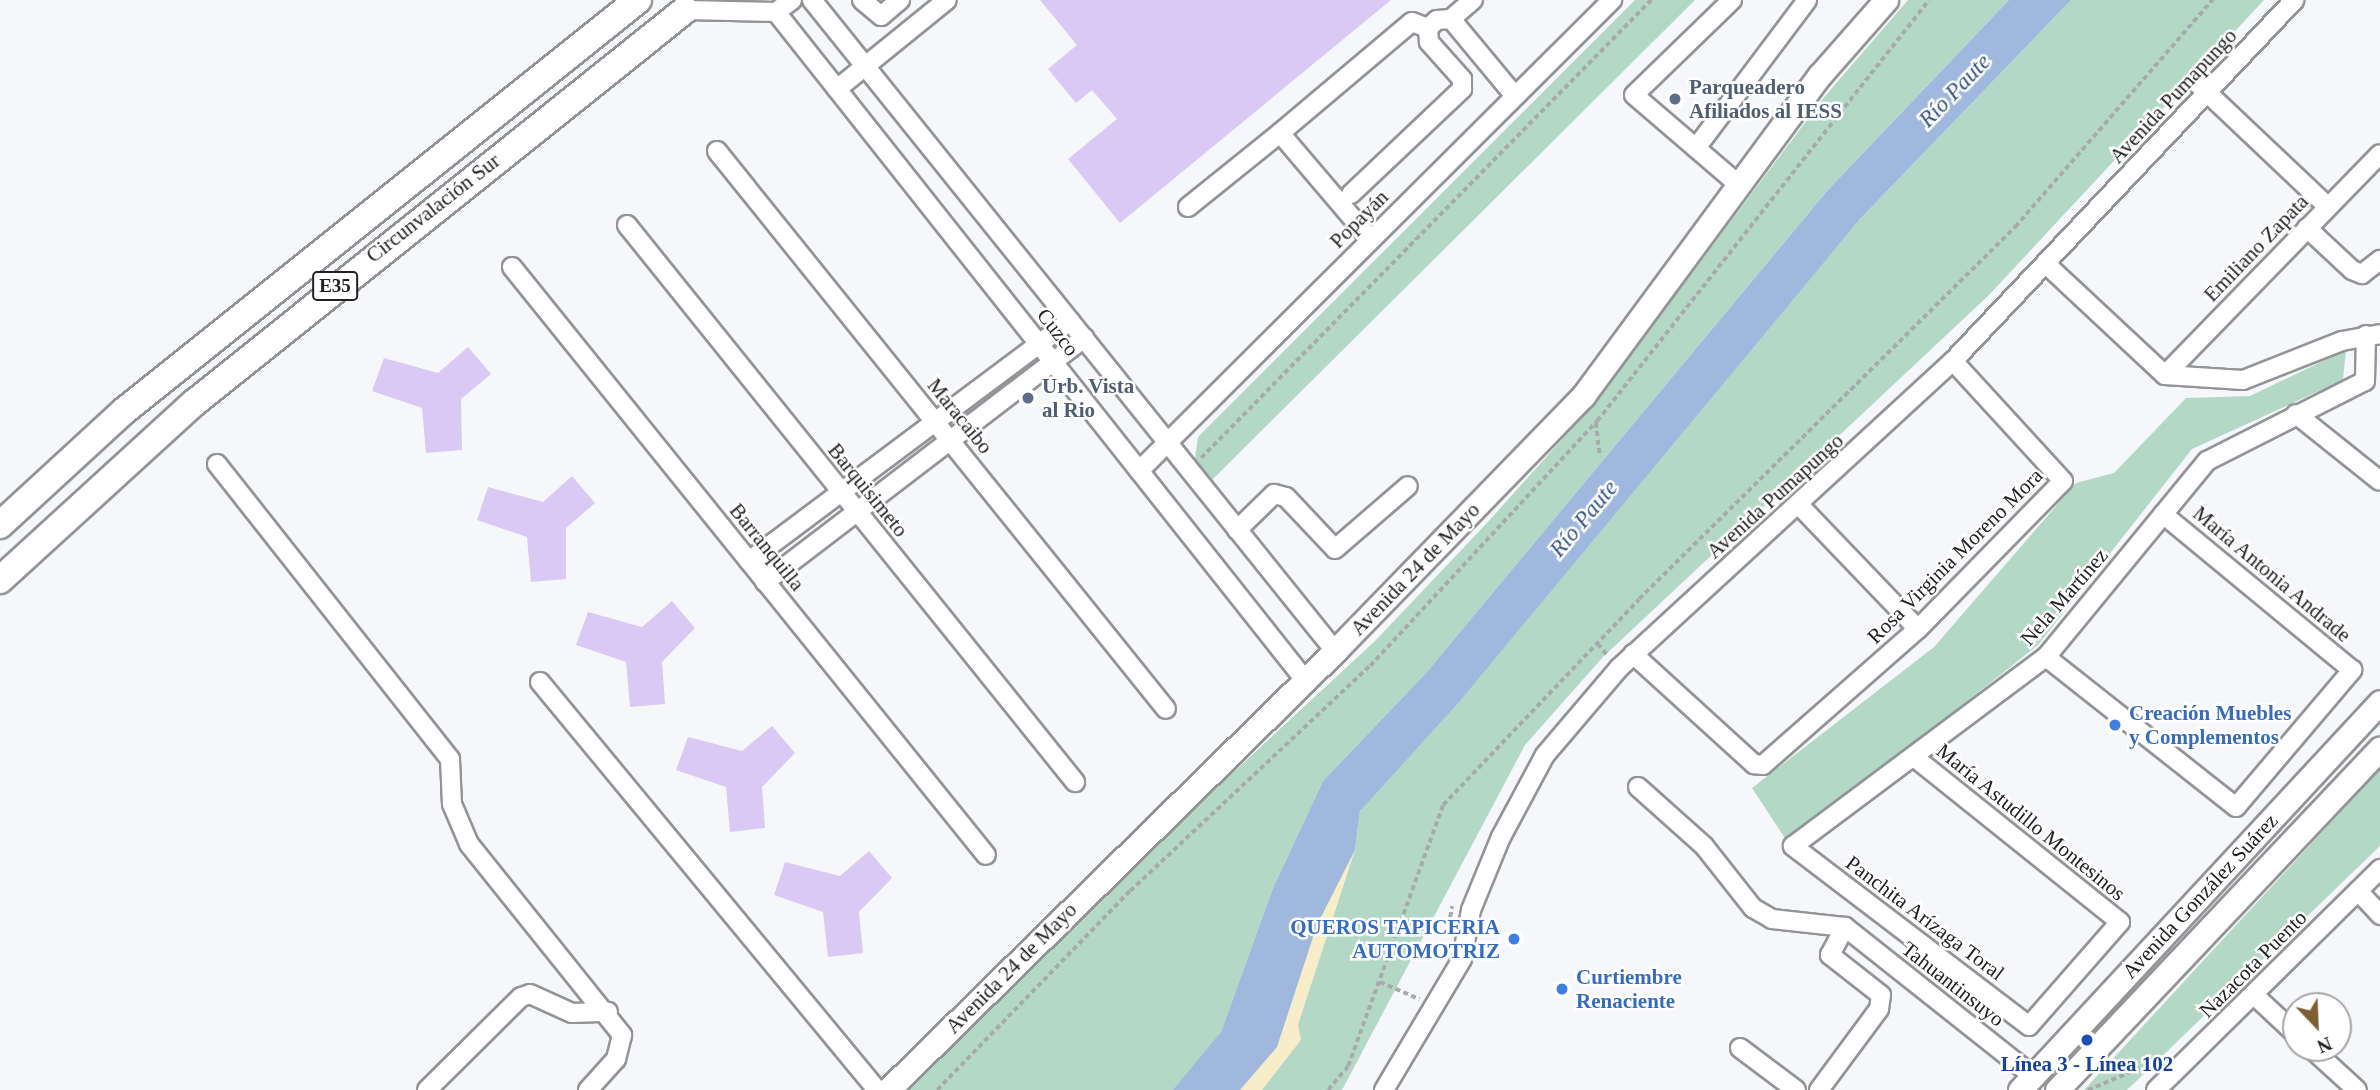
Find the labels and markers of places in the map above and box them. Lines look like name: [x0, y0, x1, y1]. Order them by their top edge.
place label: Parqueadero Afiliados al IESS: [1689, 74, 1842, 124]
marker: Parqueadero Afiliados al IESS: [1667, 91, 1683, 107]
place label: Urb. Vista al Rio: [1042, 373, 1135, 423]
marker: Urb. Vista al Rio: [1020, 390, 1036, 406]
place label: Creación Muebles y Complementos: [2129, 700, 2291, 750]
marker: Creación Muebles y Complementos: [2107, 717, 2123, 733]
place label: QUEROS TAPICERIA AUTOMOTRIZ: [1290, 914, 1500, 964]
marker: QUEROS TAPICERIA AUTOMOTRIZ: [1506, 931, 1522, 947]
place label: Curtiembre Renaciente: [1576, 964, 1682, 1014]
marker: Curtiembre Renaciente: [1554, 981, 1570, 997]
marker: Línea 3 - Línea 102: [2079, 1032, 2095, 1048]
place label: Línea 3 - Línea 102: [2001, 1051, 2173, 1077]

